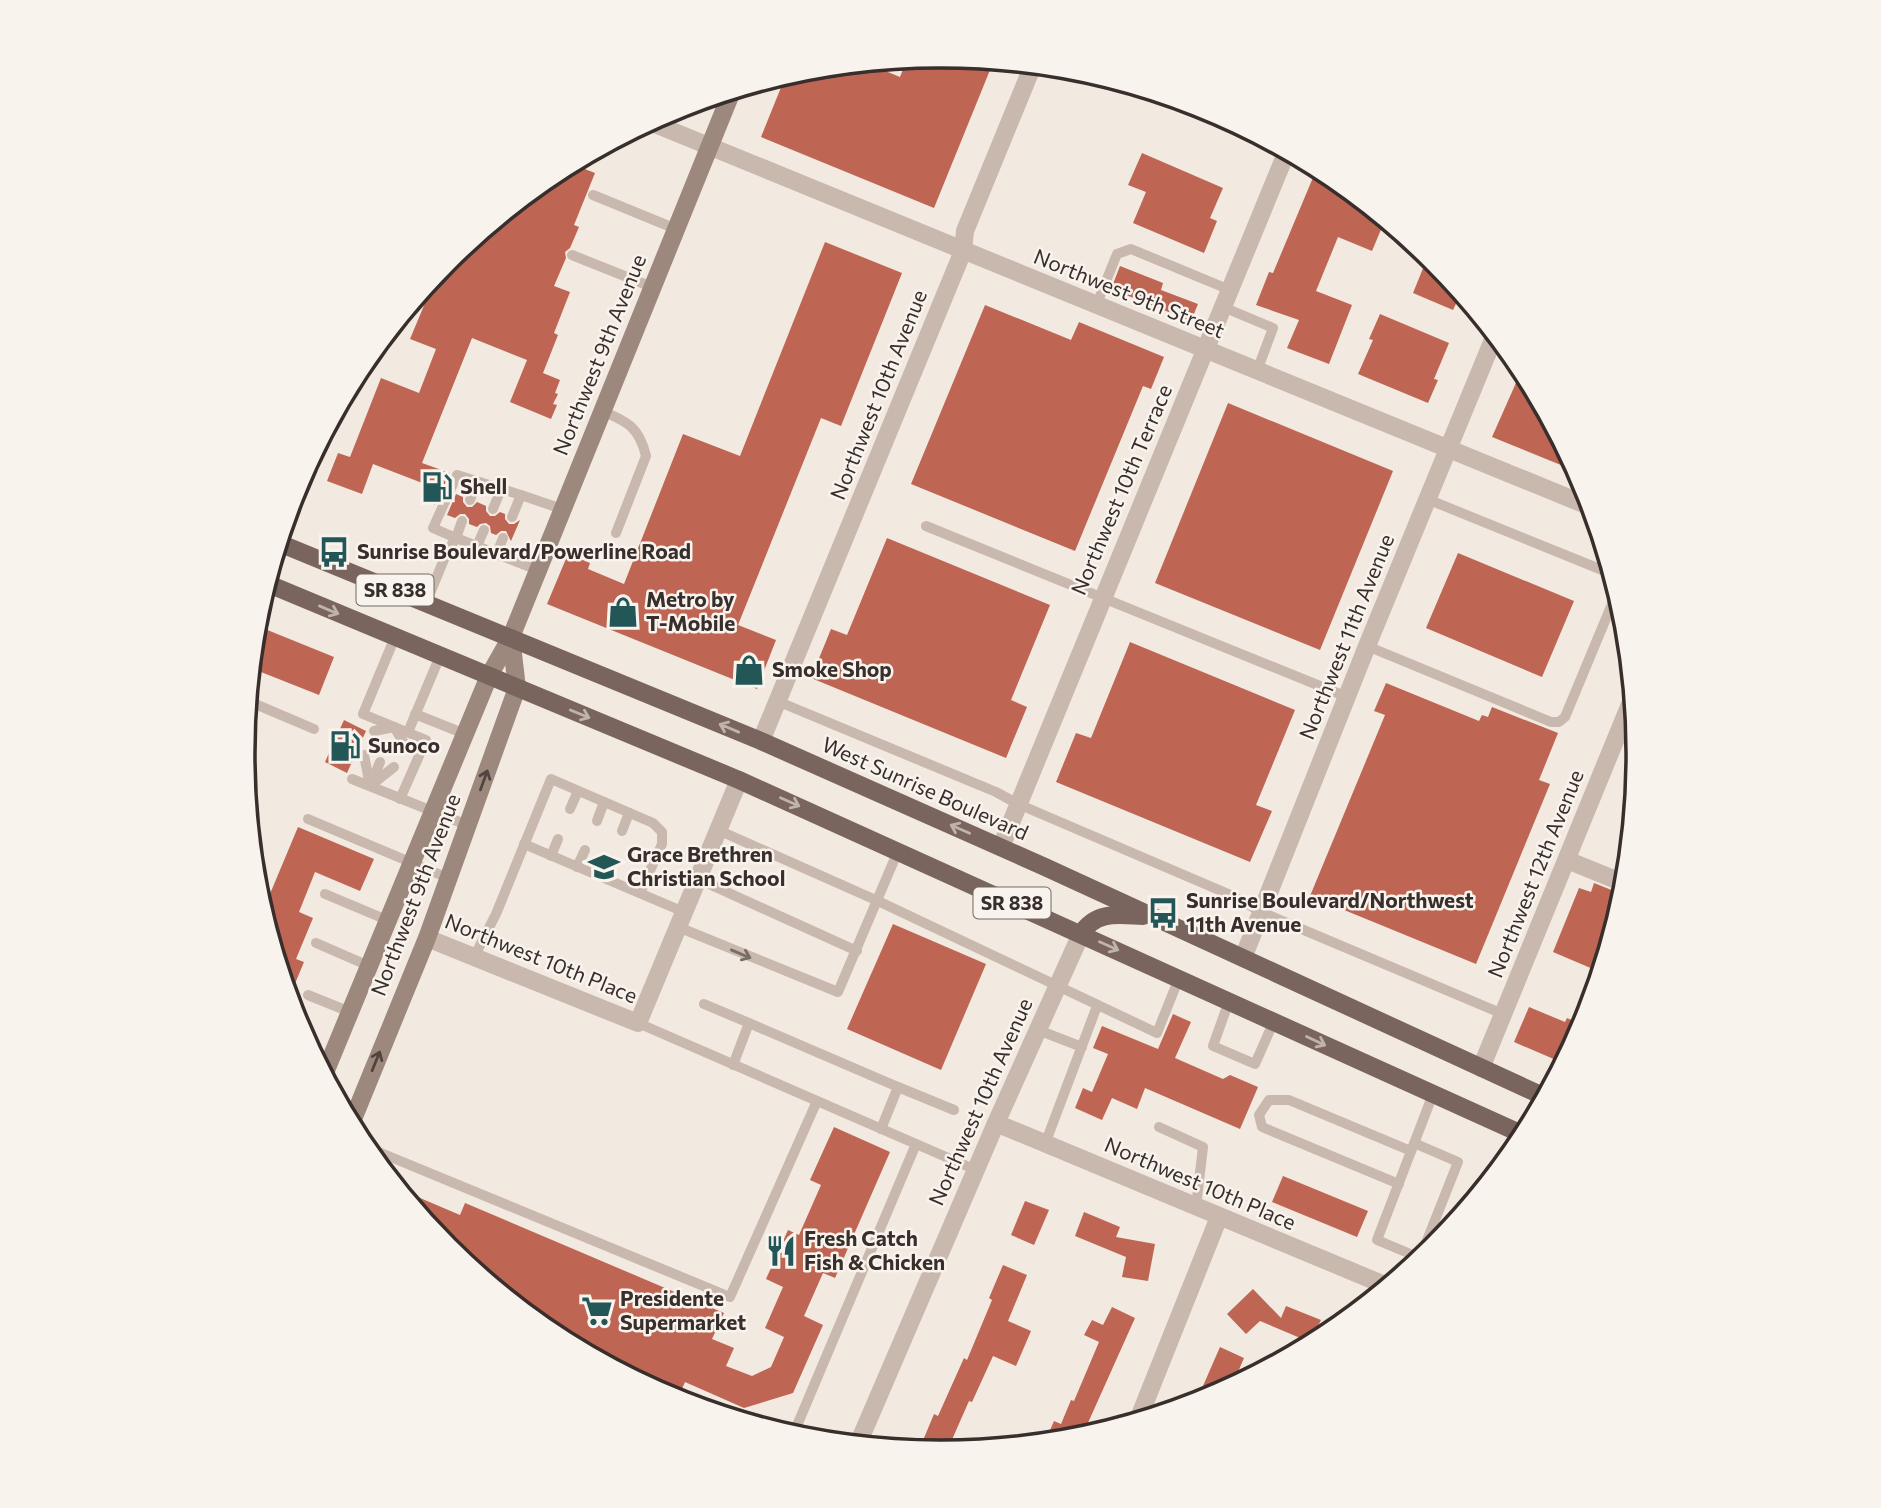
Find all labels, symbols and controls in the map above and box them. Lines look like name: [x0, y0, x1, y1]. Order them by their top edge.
street label: Northwest 9th Street: [1030, 243, 1229, 342]
street label: Northwest 9th Avenue: [547, 250, 650, 458]
street label: Northwest 10th Avenue: [824, 286, 931, 503]
street label: Northwest 10th Terrace: [1065, 380, 1176, 598]
fuel station icon: Shell: [420, 470, 454, 504]
place label: Shell: [460, 473, 507, 498]
street label: Northwest 11th Avenue: [1293, 530, 1398, 743]
bus stop icon: Sunrise Boulevard/Powerline Road: [317, 535, 351, 569]
place label: Sunrise Boulevard/Powerline Road: [357, 538, 691, 563]
road number: SR 838: [356, 575, 434, 606]
place label: Metro by T-Mobile: [646, 586, 735, 635]
shop icon: Metro by T-Mobile: [606, 595, 640, 629]
one-way arrow: [318, 604, 340, 617]
shop icon: Smoke Shop: [732, 653, 766, 687]
place label: Smoke Shop: [772, 656, 892, 681]
one-way arrow: [569, 708, 590, 721]
one-way arrow: [719, 721, 741, 734]
fuel station icon: Sunoco: [328, 729, 362, 763]
street label: West Sunrise Boulevard: [819, 731, 1033, 844]
place label: Sunoco: [368, 732, 440, 757]
street label: Northwest 12th Avenue: [1481, 766, 1588, 981]
one-way arrow: [478, 769, 491, 791]
street label: Northwest 9th Avenue: [365, 790, 465, 999]
one-way arrow: [778, 796, 800, 809]
one-way arrow: [950, 822, 971, 835]
place label: Grace Brethren Christian School: [627, 841, 785, 890]
school or university icon: Grace Brethren Christian School: [587, 850, 621, 884]
place label: Sunrise Boulevard/Northwest 11th Avenue: [1186, 887, 1474, 936]
road number: SR 838: [974, 888, 1050, 918]
bus stop icon: Sunrise Boulevard/Northwest 11th Avenue: [1146, 896, 1180, 930]
street label: Northwest 10th Place: [442, 908, 641, 1008]
one-way arrow: [1098, 940, 1119, 953]
one-way arrow: [730, 948, 751, 961]
street label: Northwest 10th Avenue: [923, 994, 1037, 1209]
one-way arrow: [1305, 1034, 1326, 1048]
one-way arrow: [371, 1051, 384, 1072]
street label: Northwest 10th Place: [1101, 1131, 1300, 1234]
place label: Fresh Catch Fish & Chicken: [804, 1225, 945, 1274]
restaurant icon: Fresh Catch Fish & Chicken: [764, 1234, 798, 1268]
place label: Presidente Supermarket: [620, 1285, 746, 1334]
supermarket icon: Presidente Supermarket: [580, 1294, 614, 1328]

